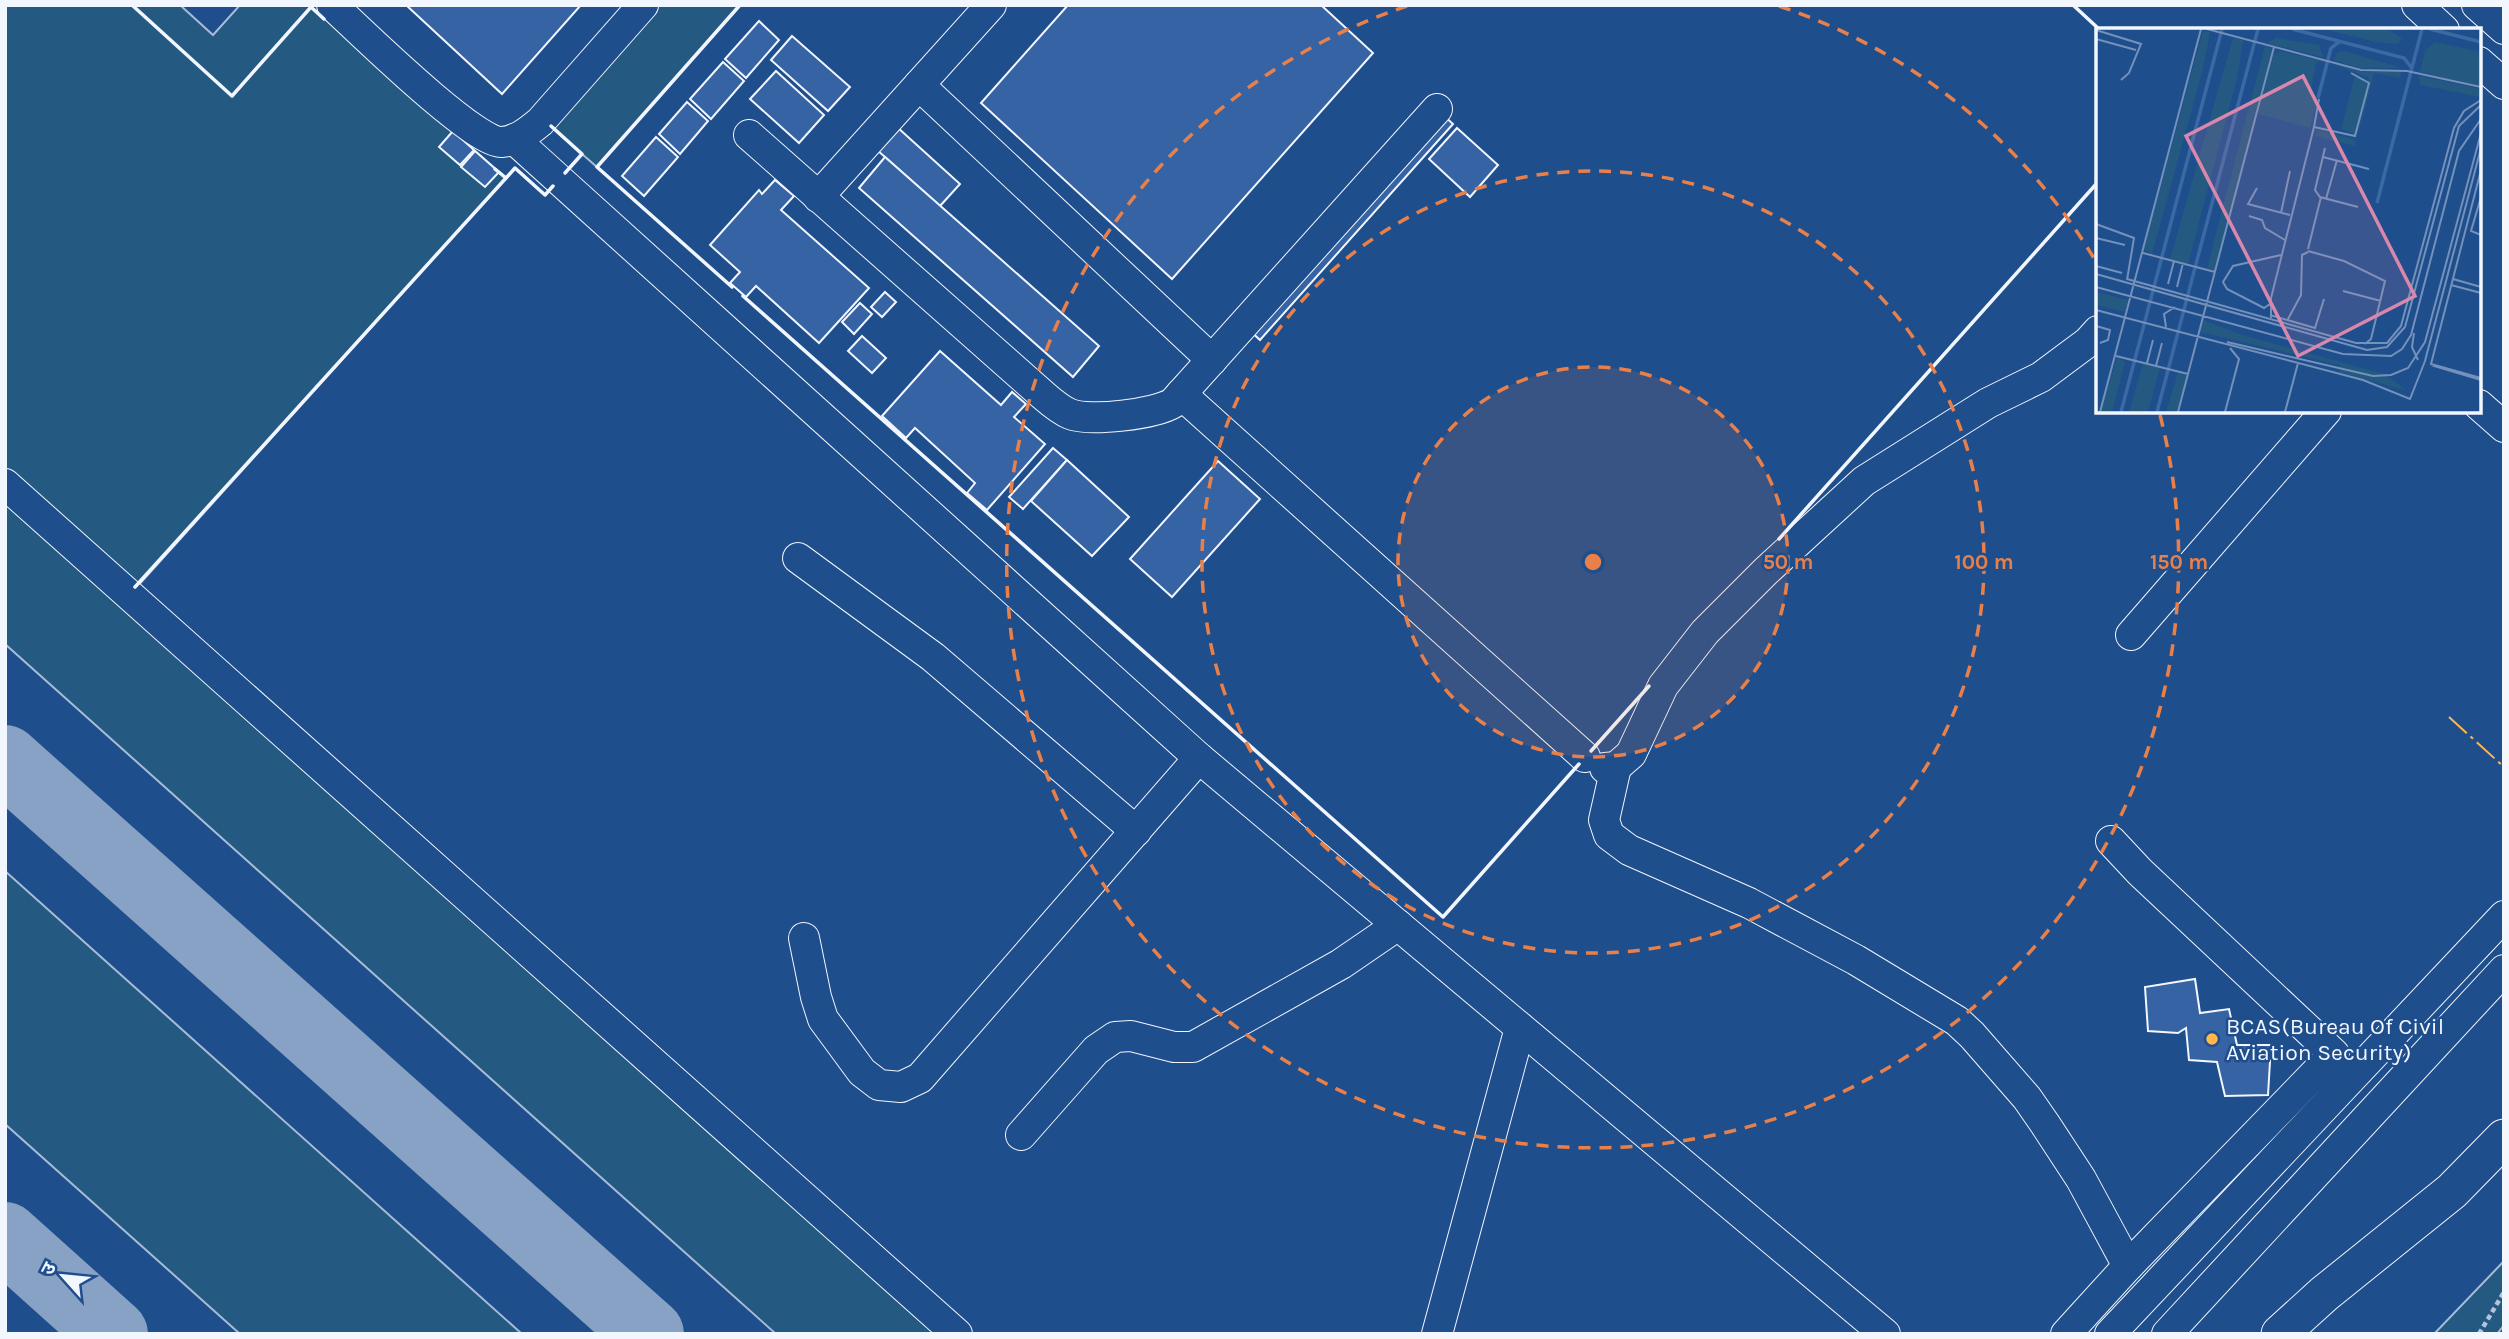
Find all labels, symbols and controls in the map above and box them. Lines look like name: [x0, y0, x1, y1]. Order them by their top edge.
inset map: [2096, 28, 2481, 413]
centre of rings: [1581, 550, 1605, 574]
text: 50 m: [1763, 550, 1813, 574]
text: 100 m: [1954, 550, 2014, 574]
text: 150 m: [2150, 550, 2208, 574]
place label: BCAS(Bureau Of Civil Aviation Security): [2226, 1013, 2444, 1066]
marker: BCAS(Bureau Of Civil Aviation Security): [2204, 1031, 2220, 1047]
north arrow: [28, 1241, 98, 1311]
text: उ: [36, 1258, 61, 1279]

